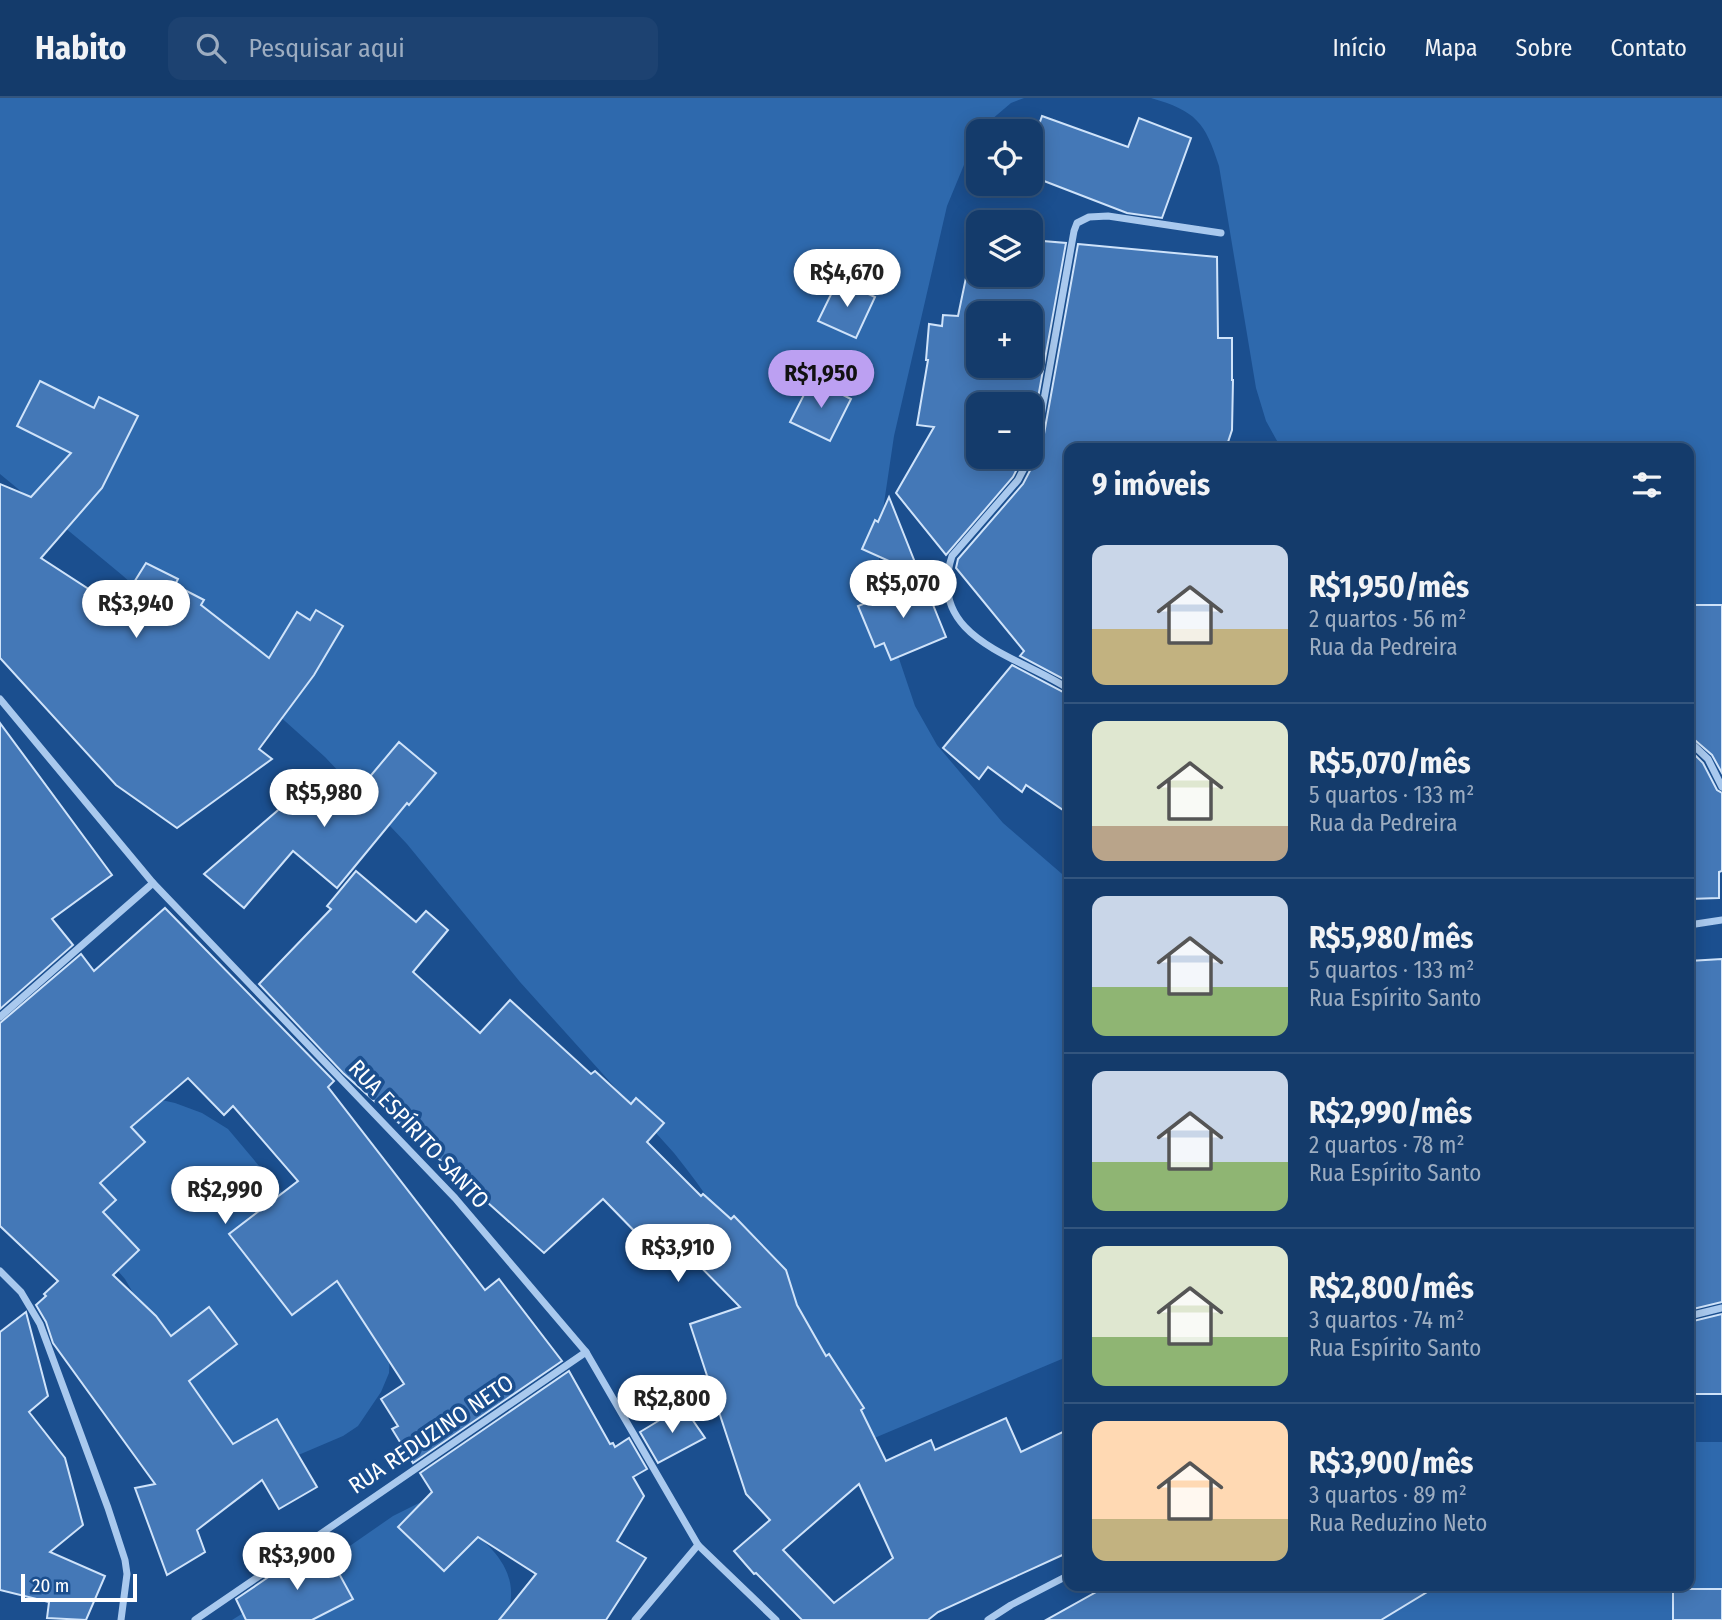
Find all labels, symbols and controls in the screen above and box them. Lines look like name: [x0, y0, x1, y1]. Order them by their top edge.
search box: [168, 17, 658, 80]
text: Habito: [35, 28, 126, 68]
icon: search: [192, 29, 230, 67]
text: Pesquisar aqui: [248, 33, 405, 64]
text: Início: [1333, 34, 1386, 62]
text: Mapa: [1424, 34, 1478, 62]
text: Sobre: [1516, 34, 1572, 62]
text: Contato: [1610, 34, 1687, 62]
map controls: [966, 119, 1043, 469]
button: locate: [966, 119, 1043, 196]
button: layers: [966, 210, 1043, 287]
pin: R$4,670: [782, 250, 912, 309]
text: R$4,670: [810, 258, 884, 286]
button: +: [966, 301, 1043, 378]
pin: R$1,950: [756, 350, 886, 410]
text: R$1,950: [784, 359, 858, 387]
button: −: [966, 392, 1043, 469]
icon: filters: [1628, 466, 1666, 504]
text: 9 imóveis: [1092, 467, 1210, 503]
pin: R$5,070: [838, 560, 968, 620]
text: R$5,070: [866, 569, 940, 597]
text: R$1,950/mês: [1309, 569, 1469, 605]
icon: home: [1148, 573, 1232, 657]
pin: R$3,940: [71, 580, 201, 640]
text: R$3,940: [98, 589, 174, 617]
text: 2 quartos · 56 m²: [1309, 605, 1466, 633]
text: Rua da Pedreira: [1309, 633, 1457, 661]
text: R$5,070/mês: [1309, 745, 1471, 781]
icon: home: [1148, 749, 1232, 833]
pin: R$5,980: [259, 770, 389, 829]
text: R$5,980: [286, 778, 362, 806]
text: 5 quartos · 133 m²: [1309, 781, 1474, 809]
text: Rua da Pedreira: [1309, 809, 1457, 837]
text: R$5,980/mês: [1309, 920, 1474, 956]
icon: home: [1148, 924, 1232, 1008]
text: 5 quartos · 133 m²: [1309, 956, 1474, 984]
text: Rua Espírito Santo: [1309, 984, 1481, 1012]
street label: RUA ESPÍRITO SANTO: [343, 1053, 496, 1214]
text: R$2,990/mês: [1309, 1095, 1472, 1131]
icon: home: [1148, 1099, 1232, 1183]
text: 2 quartos · 78 m²: [1309, 1131, 1465, 1159]
text: Rua Espírito Santo: [1309, 1159, 1481, 1187]
pin: R$2,990: [160, 1166, 290, 1226]
text: R$2,990: [187, 1175, 263, 1203]
pin: R$3,910: [613, 1224, 743, 1284]
text: R$3,910: [641, 1233, 715, 1261]
text: R$2,800/mês: [1309, 1270, 1474, 1306]
icon: home: [1148, 1274, 1232, 1358]
text: 3 quartos · 74 m²: [1309, 1306, 1464, 1334]
text: Rua Espírito Santo: [1309, 1334, 1481, 1362]
street label: RUA REDUZINO NETO: [343, 1368, 519, 1500]
pin: R$2,800: [607, 1376, 737, 1435]
text: R$2,800: [633, 1384, 711, 1412]
text: R$3,900/mês: [1309, 1445, 1474, 1481]
icon: home: [1148, 1449, 1232, 1533]
text: 3 quartos · 89 m²: [1309, 1481, 1467, 1509]
text: Rua Reduzino Neto: [1309, 1509, 1487, 1537]
pin: R$3,900: [232, 1532, 362, 1592]
text: R$3,900: [259, 1541, 335, 1569]
scale bar: [21, 1571, 136, 1603]
text: 20 m: [32, 1574, 69, 1597]

